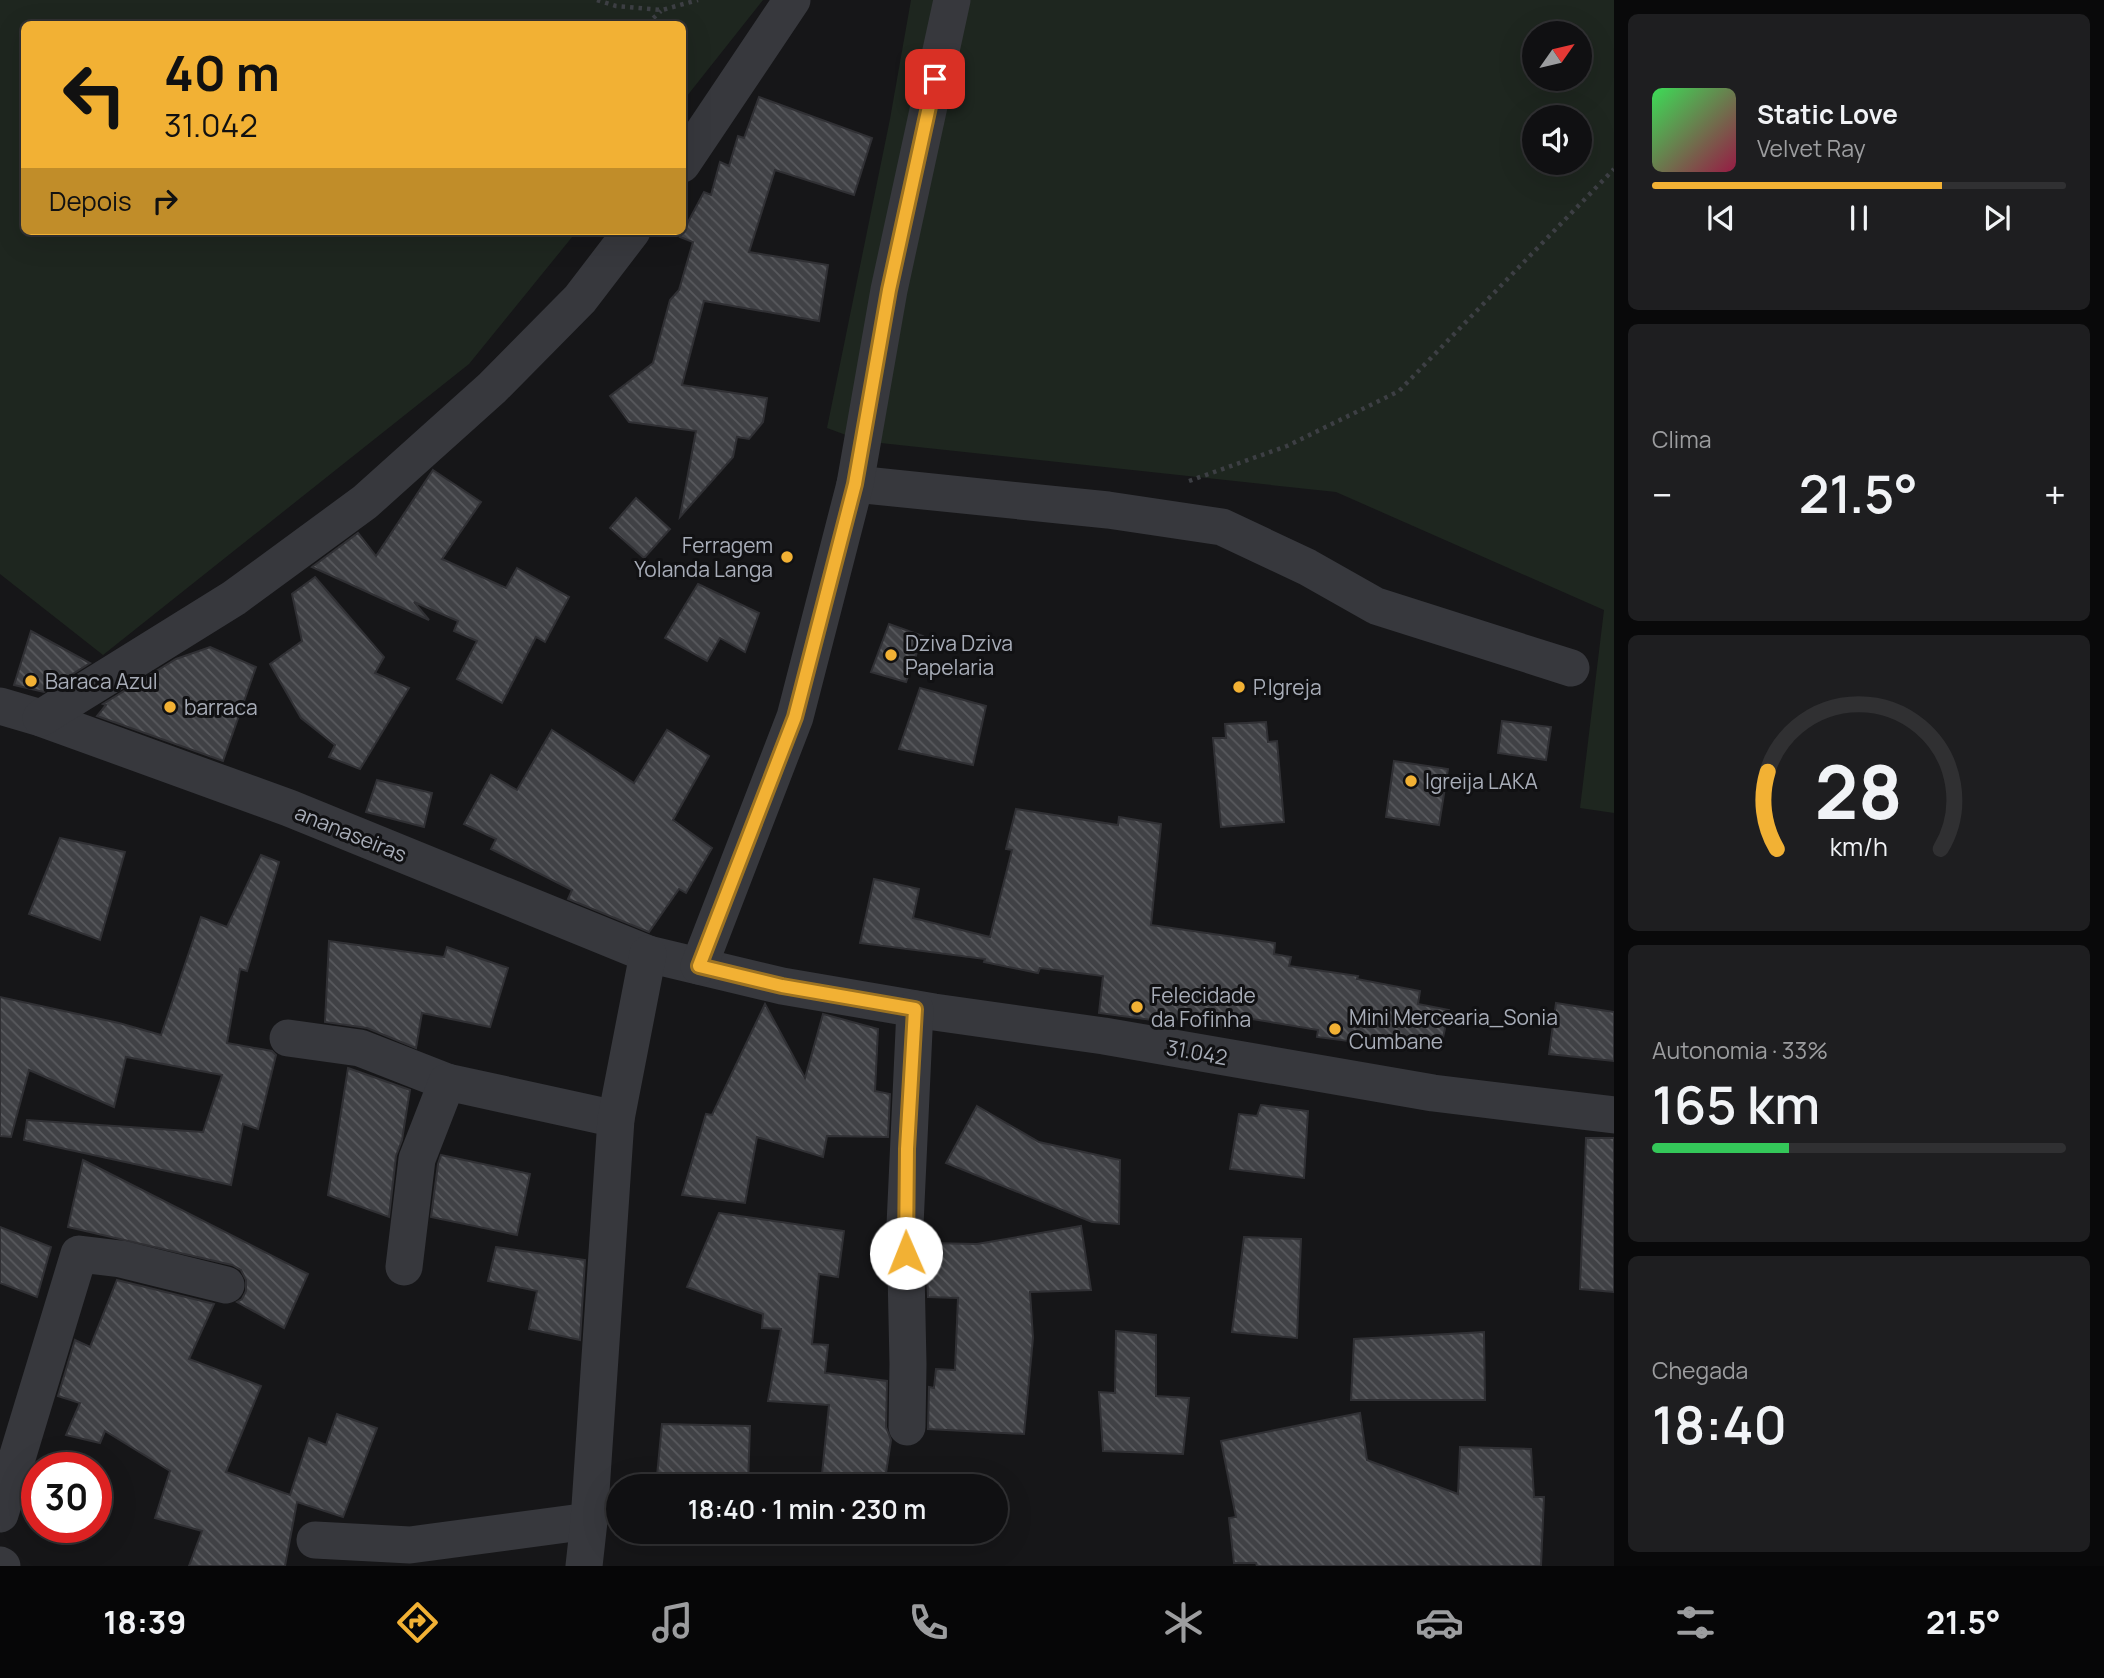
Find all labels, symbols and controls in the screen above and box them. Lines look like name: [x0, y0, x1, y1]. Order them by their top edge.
north arrow: [1522, 21, 1592, 91]
map controls: [1522, 21, 1592, 175]
text: 40 m: [164, 39, 280, 106]
icon: left: [49, 49, 140, 140]
pin: [905, 49, 965, 109]
icon: arrive: [916, 60, 954, 98]
text: Static Love: [1757, 96, 1898, 132]
text: 31.042: [164, 103, 258, 147]
button: sound: [1522, 105, 1592, 175]
text: Velvet Ray: [1757, 132, 1866, 164]
icon: right: [146, 182, 184, 220]
text: Depois: [49, 183, 132, 219]
icon: previous: [1702, 199, 1740, 237]
icon: pause: [1840, 199, 1878, 237]
icon: next: [1978, 199, 2016, 237]
text: Clima: [1652, 423, 1711, 455]
text: 21.5°: [1799, 458, 1918, 529]
text: −: [1652, 468, 1673, 520]
text: +: [2044, 468, 2066, 520]
place label: Ferragem Yolanda Langa: [634, 531, 773, 583]
marker: Ferragem Yolanda Langa: [779, 549, 795, 565]
place label: Dziva Dziva Papelaria: [905, 629, 1013, 681]
marker: Dziva Dziva Papelaria: [883, 647, 899, 663]
place label: Baraca Azul: [45, 667, 158, 695]
marker: Baraca Azul: [23, 673, 39, 689]
place label: P.Igreja: [1253, 673, 1322, 701]
marker: P.Igreja: [1231, 679, 1247, 695]
place label: barraca: [184, 693, 258, 721]
marker: barraca: [162, 699, 178, 715]
text: 28: [1815, 741, 1903, 841]
place label: Igreija LAKA: [1425, 767, 1538, 795]
marker: Igreija LAKA: [1403, 773, 1419, 789]
street label: ananaseiras: [291, 798, 411, 868]
text: km/h: [1830, 829, 1888, 864]
place label: Felecidade da Fofinha: [1151, 981, 1256, 1033]
marker: Felecidade da Fofinha: [1129, 999, 1145, 1015]
place label: Mini Mercearia_Sonia Cumbane: [1349, 1003, 1558, 1055]
marker: Mini Mercearia_Sonia Cumbane: [1327, 1021, 1343, 1037]
street label: 31.042: [1164, 1033, 1230, 1071]
text: Autonomia · 33%: [1652, 1034, 1828, 1066]
text: 165 km: [1652, 1069, 1820, 1140]
position arrow: [869, 1216, 943, 1290]
text: Chegada: [1652, 1354, 1748, 1386]
text: 18:40: [1652, 1389, 1787, 1460]
speed limit sign: 30: [21, 1452, 112, 1543]
text: 18:40 · 1 min · 230 m: [688, 1491, 926, 1527]
icon: directions: [393, 1598, 442, 1647]
icon: music: [648, 1598, 697, 1647]
icon: phone: [904, 1598, 953, 1647]
icon: climate: [1159, 1598, 1208, 1647]
icon: car: [1415, 1598, 1464, 1647]
icon: filters: [1671, 1598, 1720, 1647]
text: 18:39: [103, 1600, 186, 1644]
text: 21.5°: [1926, 1600, 2001, 1644]

